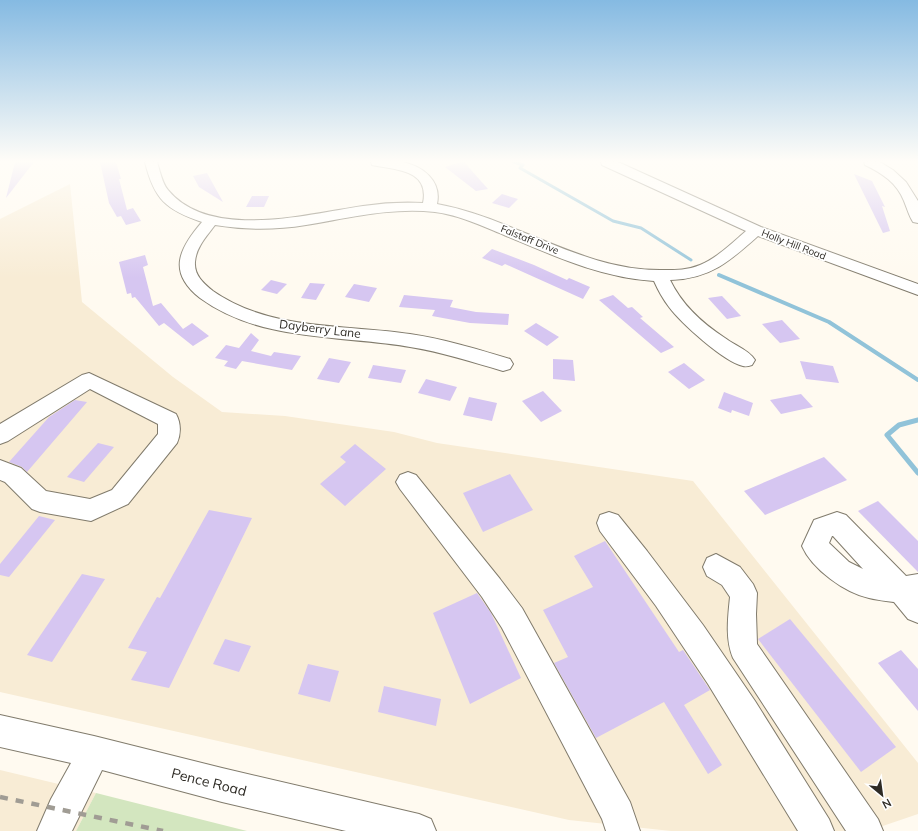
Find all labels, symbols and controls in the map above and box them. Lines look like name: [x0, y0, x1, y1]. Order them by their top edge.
street label: Falstaff Drive: [499, 222, 561, 257]
street label: Holly Hill Road: [760, 226, 828, 263]
street label: Dayberry Lane: [278, 316, 362, 341]
street label: Pence Road: [169, 764, 249, 800]
north arrow: [862, 775, 902, 815]
text: N: [880, 796, 894, 812]

